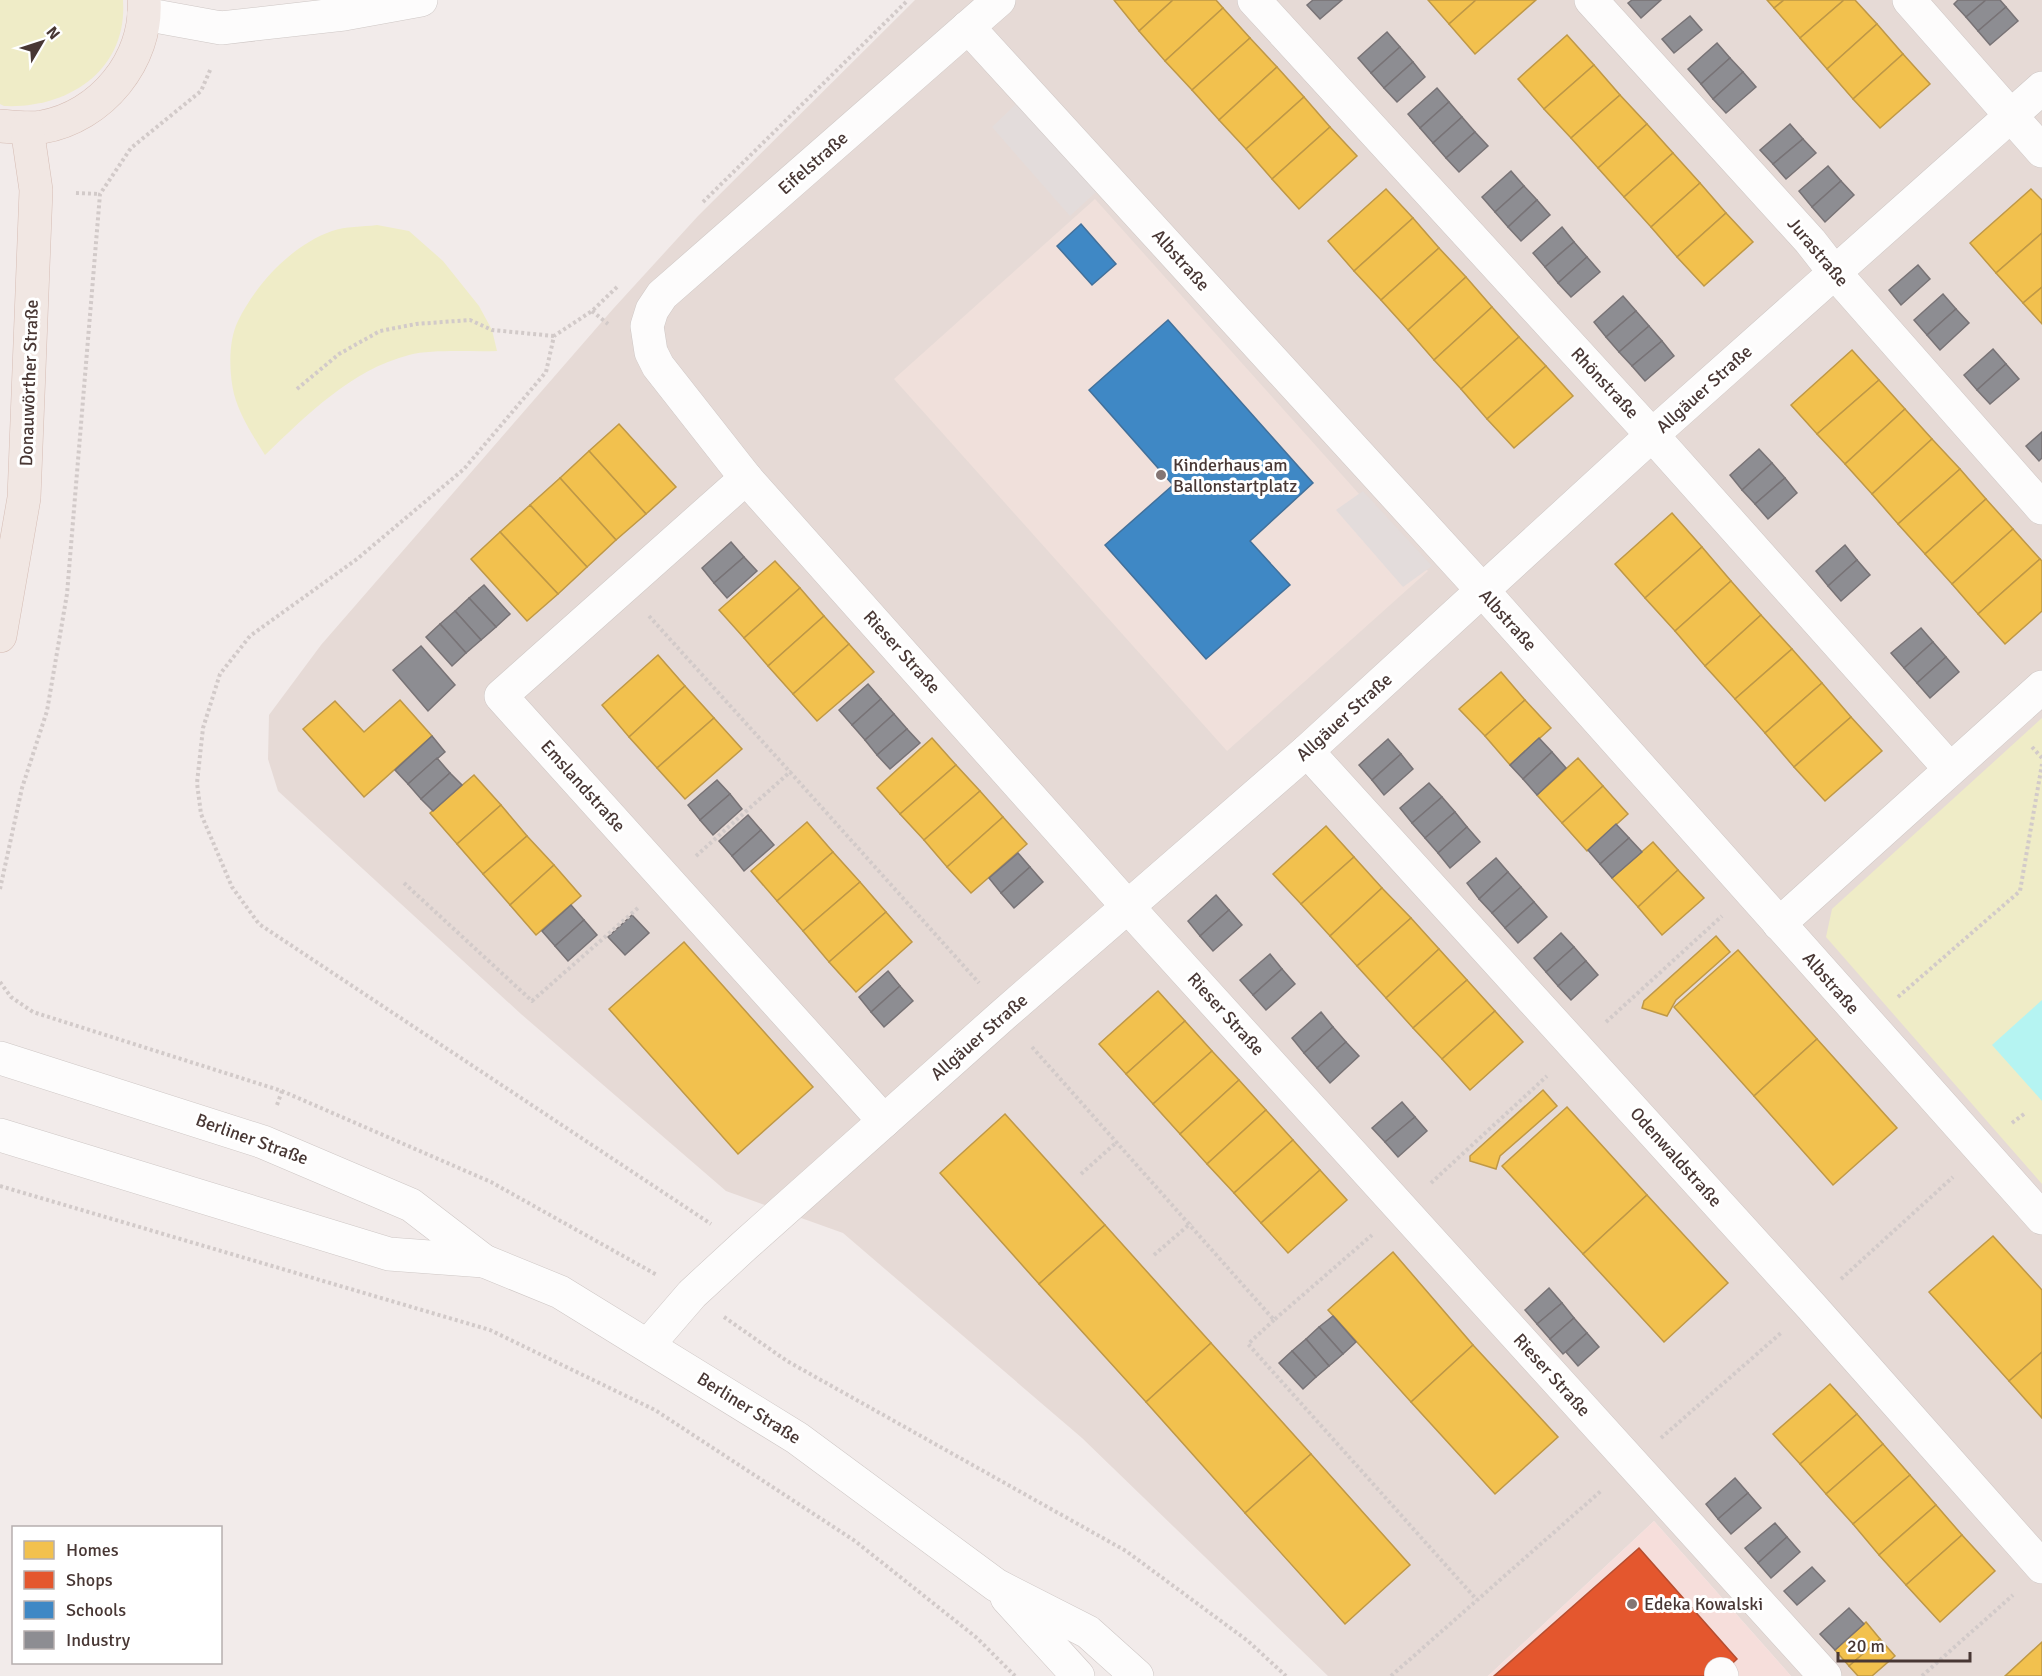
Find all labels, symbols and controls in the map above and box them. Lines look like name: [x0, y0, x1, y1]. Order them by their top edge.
north arrow: [12, 12, 72, 72]
text: N: [42, 23, 64, 44]
street label: Eifelstraße: [774, 127, 852, 199]
street label: Jurastraße: [1783, 213, 1853, 291]
street label: Albstraße: [1147, 225, 1215, 295]
street label: Donauwörther Straße: [15, 299, 43, 467]
street label: Allgäuer Straße: [1652, 340, 1756, 438]
street label: Rhönstraße: [1566, 343, 1644, 423]
place label: Kinderhaus am Ballonstartplatz: [1173, 454, 1297, 497]
marker: Kinderhaus am Ballonstartplatz: [1154, 468, 1168, 482]
street label: Albstraße: [1474, 585, 1542, 655]
street label: Rieser Straße: [859, 606, 945, 698]
street label: Allgäuer Straße: [1292, 668, 1396, 766]
street label: Emslandstraße: [536, 735, 630, 837]
street label: Albstraße: [1798, 947, 1864, 1019]
street label: Rieser Straße: [1183, 968, 1269, 1060]
street label: Allgäuer Straße: [926, 989, 1032, 1085]
street label: Odenwaldstraße: [1625, 1103, 1727, 1211]
street label: Berliner Straße: [193, 1108, 311, 1170]
street label: Rieser Straße: [1509, 1329, 1595, 1421]
street label: Berliner Straße: [693, 1367, 805, 1449]
legend: [12, 1526, 222, 1664]
text: Homes: [66, 1539, 119, 1561]
text: Shops: [66, 1569, 113, 1591]
place label: Edeka Kowalski: [1644, 1593, 1763, 1615]
marker: Edeka Kowalski: [1625, 1597, 1639, 1611]
text: Schools: [66, 1599, 126, 1621]
scale bar: [1838, 1625, 1970, 1663]
text: Industry: [66, 1629, 131, 1651]
text: 20 m: [1847, 1635, 1885, 1657]

